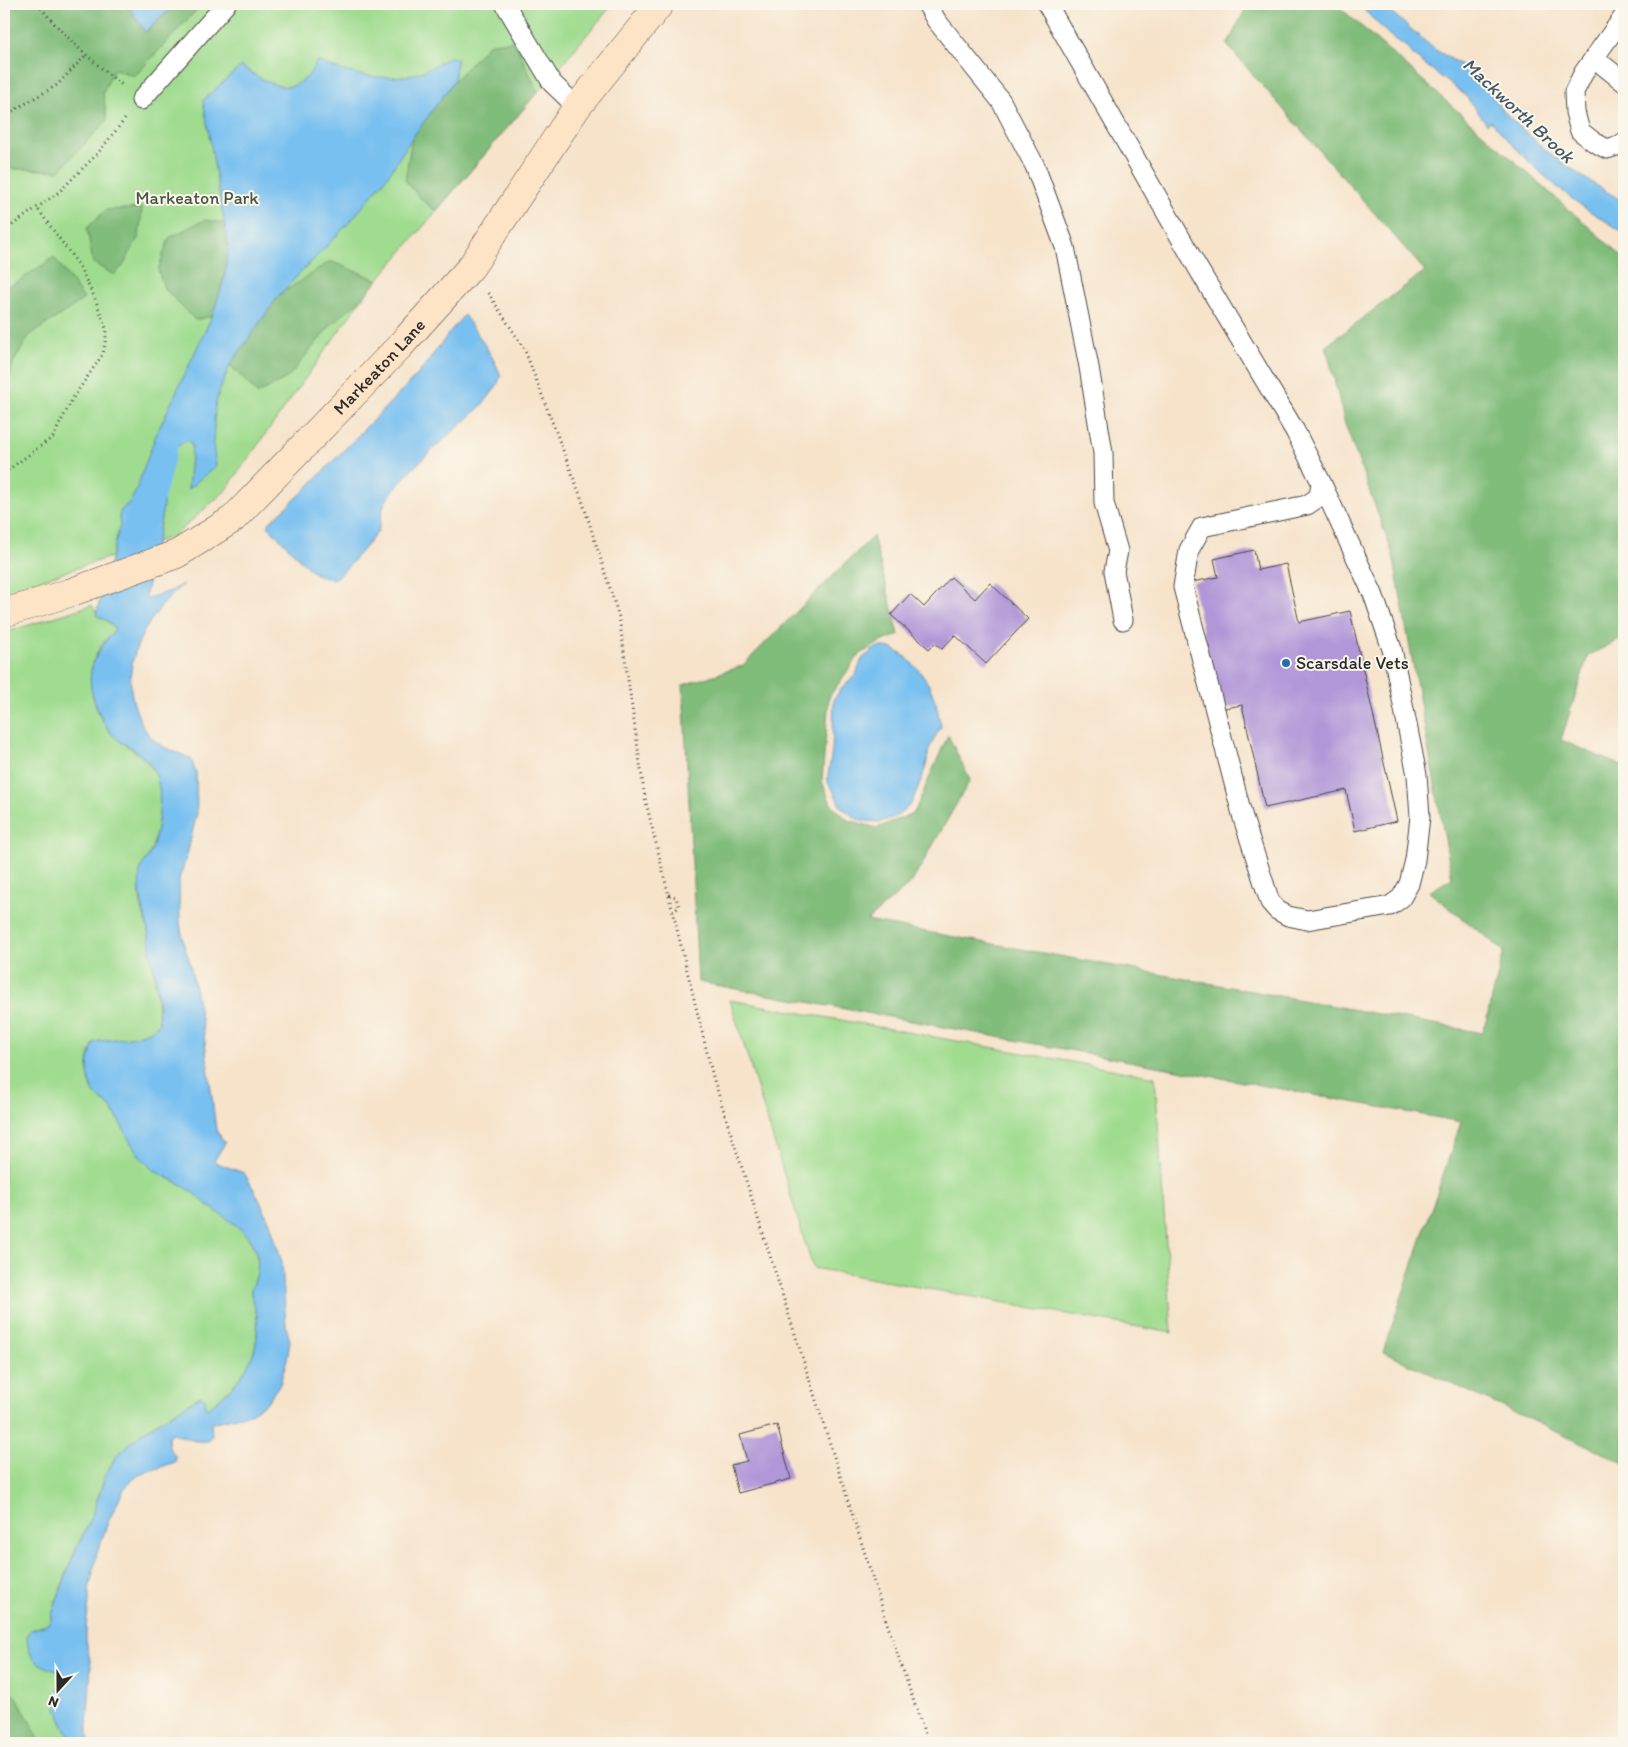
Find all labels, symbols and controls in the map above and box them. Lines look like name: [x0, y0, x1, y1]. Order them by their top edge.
water label: Mackworth Brook: [1458, 53, 1580, 169]
park label: Markeaton Park: [135, 187, 259, 209]
street label: Markeaton Lane: [329, 314, 430, 419]
place label: Scarsdale Vets: [1296, 652, 1409, 674]
marker: Scarsdale Vets: [1280, 657, 1292, 669]
north arrow: [32, 1664, 82, 1714]
text: N: [46, 1692, 61, 1711]

